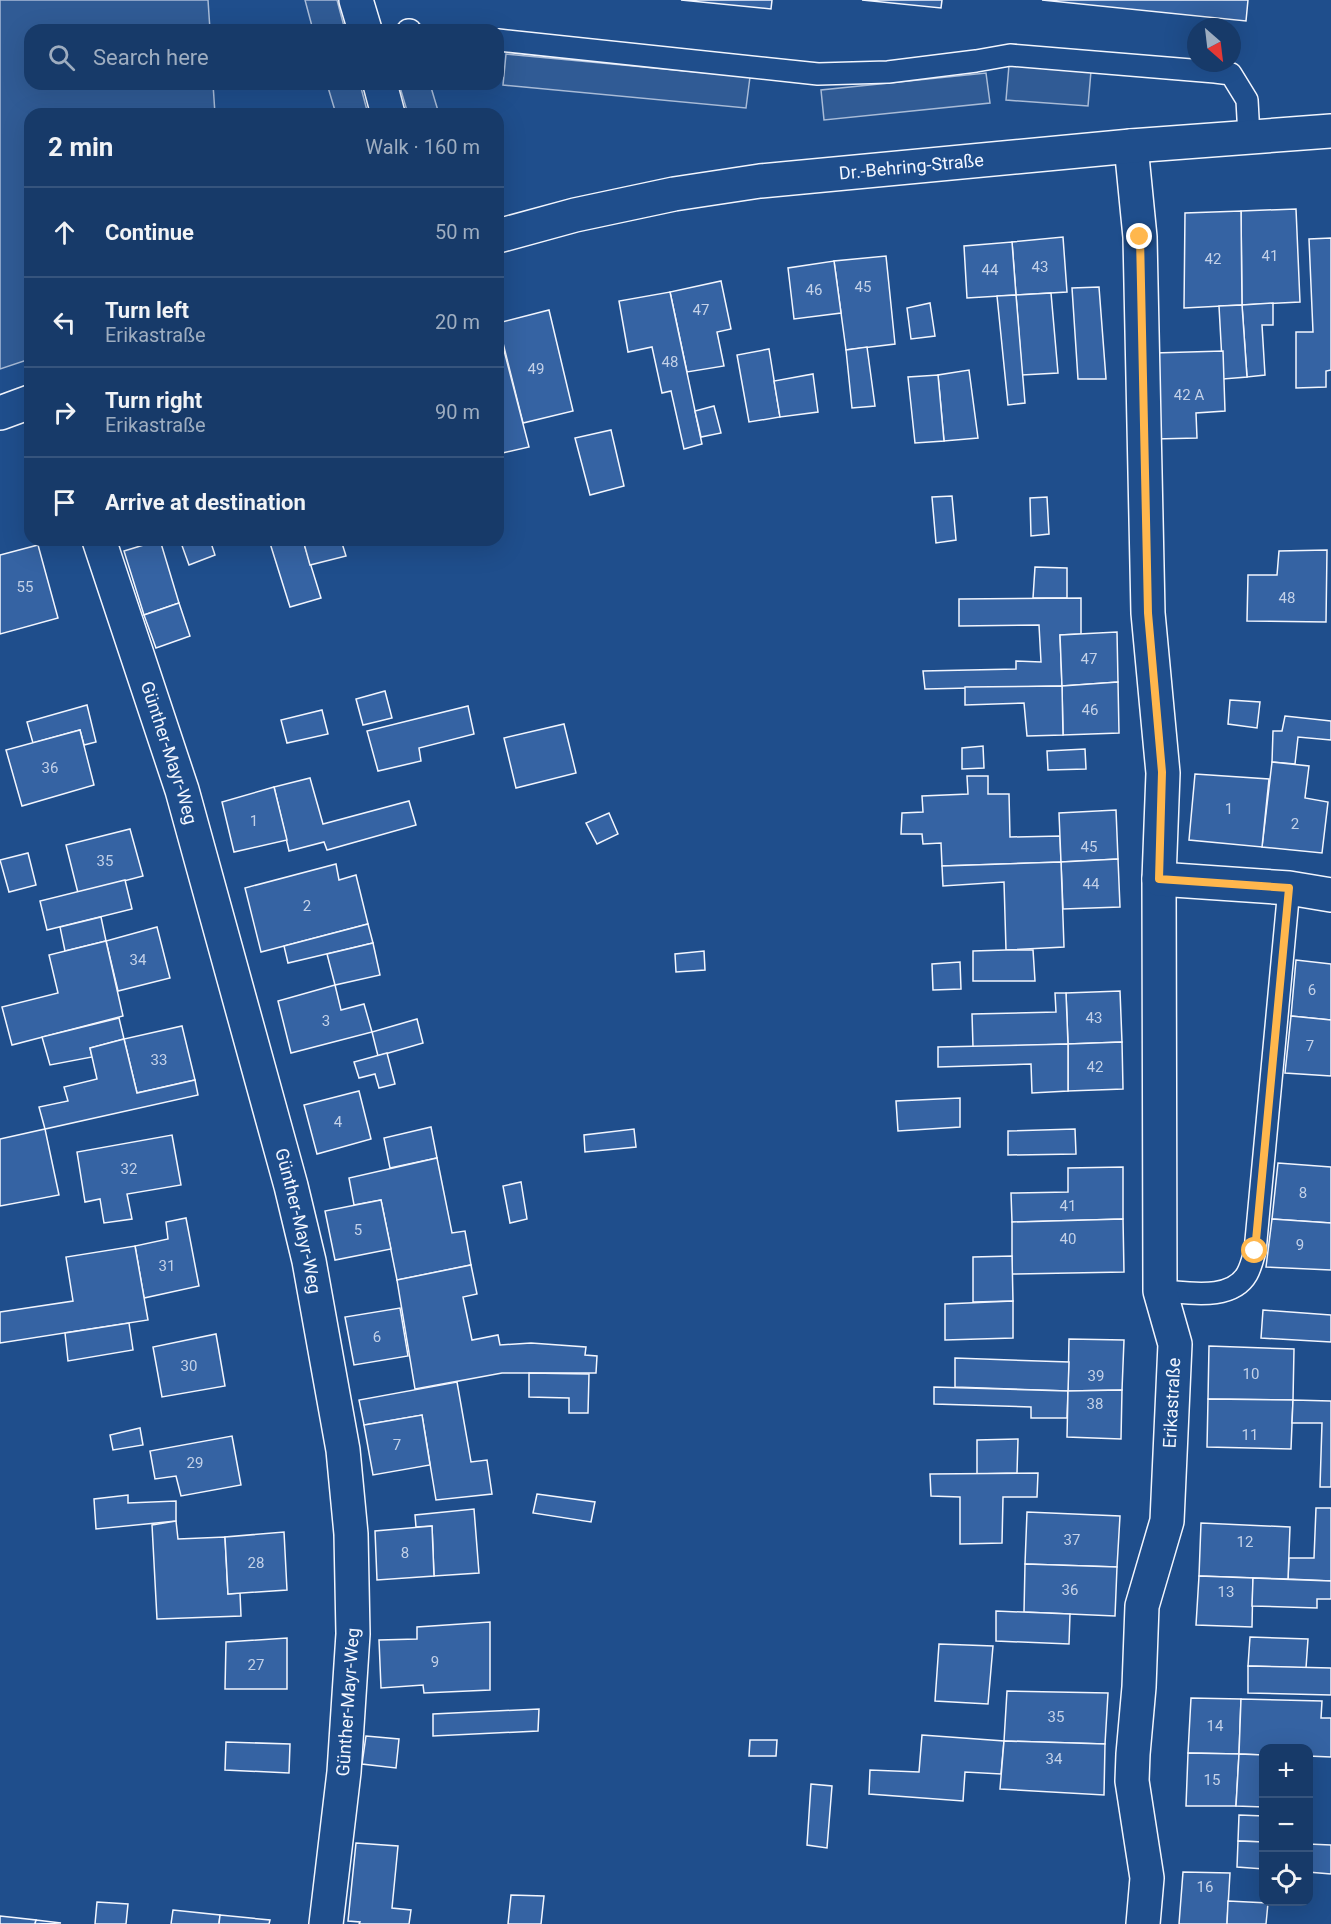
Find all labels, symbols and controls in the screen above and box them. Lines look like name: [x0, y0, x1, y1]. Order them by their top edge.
north arrow: [1187, 18, 1241, 72]
search box: [24, 24, 504, 90]
icon: search: [45, 41, 78, 74]
text: Search here: [93, 45, 209, 70]
text: 2 min: [48, 132, 113, 162]
text: Walk · 160 m: [365, 135, 480, 159]
street label: Dr.-Behring-Straße: [838, 149, 985, 183]
icon: ahead: [48, 216, 81, 249]
text: Continue: [105, 220, 194, 245]
text: 50 m: [435, 220, 480, 244]
route end: [1126, 223, 1152, 249]
house number: 41: [1262, 247, 1278, 265]
house number: 42: [1205, 250, 1221, 268]
house number: 43: [1032, 258, 1048, 276]
house number: 44: [982, 261, 999, 279]
house number: 45: [855, 278, 871, 296]
house number: 46: [806, 281, 822, 299]
text: Turn left: [105, 298, 189, 323]
house number: 47: [693, 301, 709, 319]
icon: left: [48, 306, 81, 339]
text: 20 m: [435, 310, 480, 334]
text: Erikastraße: [105, 323, 206, 347]
house number: 48: [662, 353, 678, 371]
house number: 49: [528, 360, 544, 378]
house number: 42 A: [1174, 386, 1204, 404]
text: Turn right: [105, 388, 202, 413]
icon: right: [48, 396, 81, 429]
text: 90 m: [435, 400, 480, 424]
text: Erikastraße: [105, 413, 206, 437]
icon: arrive: [48, 486, 81, 519]
text: Arrive at destination: [105, 490, 306, 515]
house number: 55: [17, 578, 33, 596]
house number: 48: [1279, 589, 1295, 607]
house number: 47: [1081, 650, 1097, 668]
street label: Günther-Mayr-Weg: [137, 678, 202, 826]
house number: 46: [1082, 701, 1098, 719]
house number: 36: [42, 759, 58, 777]
house number: 1: [1225, 800, 1233, 818]
house number: 1: [250, 812, 258, 830]
house number: 2: [1291, 815, 1299, 833]
house number: 45: [1081, 838, 1097, 856]
house number: 35: [97, 852, 113, 870]
house number: 44: [1083, 875, 1100, 893]
house number: 2: [303, 897, 311, 915]
house number: 34: [130, 951, 147, 969]
house number: 6: [1308, 981, 1316, 999]
house number: 43: [1086, 1009, 1102, 1027]
house number: 3: [322, 1012, 330, 1030]
house number: 7: [1306, 1037, 1314, 1055]
house number: 33: [151, 1051, 167, 1069]
house number: 42: [1087, 1058, 1103, 1076]
house number: 4: [334, 1113, 343, 1131]
street label: Günther-Mayr-Weg: [271, 1146, 326, 1295]
house number: 32: [121, 1160, 137, 1178]
house number: 8: [1299, 1184, 1307, 1202]
house number: 41: [1060, 1197, 1076, 1215]
house number: 5: [354, 1221, 362, 1239]
house number: 40: [1060, 1230, 1076, 1248]
house number: 9: [1296, 1236, 1304, 1254]
route start: [1241, 1237, 1267, 1263]
house number: 31: [159, 1257, 175, 1275]
house number: 6: [373, 1328, 381, 1346]
house number: 30: [181, 1357, 197, 1375]
street label: Erikastraße: [1159, 1357, 1184, 1449]
house number: 10: [1243, 1365, 1259, 1383]
house number: 39: [1088, 1367, 1104, 1385]
house number: 38: [1087, 1395, 1103, 1413]
house number: 11: [1242, 1426, 1258, 1444]
house number: 7: [393, 1436, 401, 1454]
house number: 29: [187, 1454, 203, 1472]
house number: 37: [1064, 1531, 1080, 1549]
house number: 12: [1237, 1533, 1253, 1551]
house number: 8: [401, 1544, 409, 1562]
house number: 28: [248, 1554, 264, 1572]
house number: 36: [1062, 1581, 1078, 1599]
house number: 13: [1218, 1583, 1234, 1601]
street label: Günther-Mayr-Weg: [332, 1627, 363, 1777]
house number: 9: [431, 1653, 439, 1671]
house number: 27: [248, 1656, 264, 1674]
house number: 35: [1048, 1708, 1064, 1726]
house number: 14: [1207, 1717, 1224, 1735]
map controls: [1259, 1744, 1313, 1906]
button: +: [1259, 1744, 1313, 1798]
house number: 34: [1046, 1750, 1063, 1768]
house number: 15: [1204, 1771, 1220, 1789]
button: −: [1259, 1798, 1313, 1852]
button: locate: [1259, 1852, 1313, 1906]
house number: 16: [1197, 1878, 1213, 1896]

